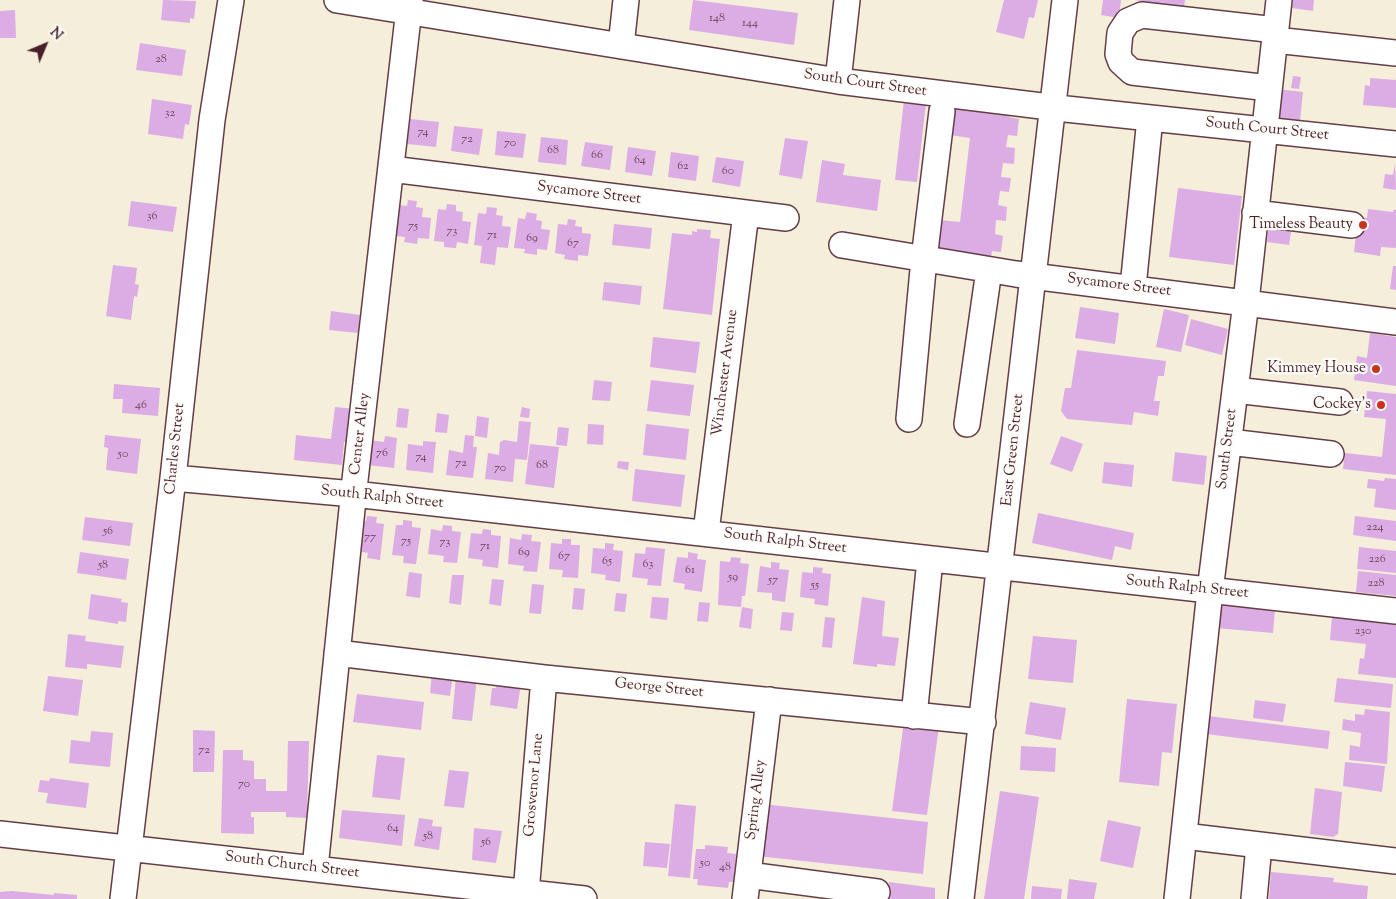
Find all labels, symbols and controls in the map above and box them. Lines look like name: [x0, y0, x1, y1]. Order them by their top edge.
house number: 148: [709, 12, 725, 26]
house number: 144: [742, 17, 758, 31]
north arrow: [20, 20, 70, 70]
text: N: [45, 23, 67, 45]
house number: 28: [155, 53, 167, 67]
street label: South Court Street: [802, 66, 928, 102]
house number: 32: [165, 107, 175, 121]
street label: South Court Street: [1204, 115, 1330, 145]
house number: 74: [417, 126, 429, 140]
house number: 72: [461, 133, 473, 147]
house number: 70: [504, 137, 516, 151]
house number: 68: [547, 144, 559, 158]
house number: 66: [591, 149, 603, 163]
house number: 64: [634, 154, 646, 168]
house number: 62: [677, 160, 689, 174]
house number: 60: [722, 165, 734, 179]
street label: Sycamore Street: [536, 179, 642, 209]
house number: 36: [147, 210, 157, 224]
place label: Timeless Beauty: [1249, 216, 1353, 234]
marker: Timeless Beauty: [1357, 219, 1369, 231]
house number: 75: [408, 220, 418, 234]
house number: 73: [447, 225, 457, 239]
house number: 71: [487, 229, 497, 243]
house number: 69: [526, 232, 538, 246]
house number: 67: [567, 237, 579, 251]
street label: Sycamore Street: [1066, 271, 1172, 301]
street label: Winchester Avenue: [709, 308, 743, 438]
place label: Kimmey House: [1267, 360, 1366, 378]
marker: Kimmey House: [1370, 363, 1382, 375]
street label: Center Alley: [347, 392, 375, 476]
street label: East Green Street: [999, 393, 1029, 507]
place label: Cockey's: [1313, 396, 1371, 414]
house number: 46: [135, 399, 147, 413]
marker: Cockey's: [1375, 399, 1387, 411]
street label: Charles Street: [162, 402, 190, 496]
street label: South Street: [1214, 407, 1242, 491]
house number: 76: [376, 447, 388, 461]
house number: 50: [118, 448, 128, 462]
house number: 74: [415, 451, 427, 465]
house number: 72: [455, 457, 467, 471]
house number: 68: [536, 459, 548, 473]
house number: 70: [494, 462, 506, 476]
street label: South Ralph Street: [320, 483, 444, 513]
house number: 224: [1366, 521, 1384, 535]
house number: 56: [103, 525, 113, 539]
street label: South Ralph Street: [723, 526, 847, 558]
house number: 77: [364, 531, 376, 545]
house number: 75: [401, 535, 411, 549]
house number: 73: [440, 536, 450, 550]
house number: 71: [480, 540, 490, 554]
house number: 69: [518, 546, 530, 560]
house number: 67: [558, 550, 570, 564]
house number: 226: [1368, 553, 1386, 567]
house number: 65: [602, 555, 612, 569]
house number: 63: [643, 558, 653, 572]
house number: 58: [98, 559, 108, 573]
house number: 61: [685, 564, 695, 578]
house number: 59: [728, 571, 738, 585]
street label: South Ralph Street: [1125, 573, 1249, 603]
house number: 57: [768, 574, 778, 588]
house number: 228: [1367, 577, 1385, 591]
house number: 55: [811, 579, 819, 593]
house number: 230: [1355, 625, 1371, 639]
street label: George Street: [614, 675, 704, 703]
street label: Grosvenor Lane: [522, 733, 548, 837]
house number: 72: [198, 744, 210, 758]
street label: Spring Alley: [743, 759, 771, 841]
house number: 70: [238, 778, 250, 792]
house number: 64: [387, 822, 399, 836]
house number: 58: [423, 830, 433, 844]
house number: 56: [481, 836, 491, 850]
street label: South Church Street: [224, 849, 360, 883]
house number: 50: [700, 857, 710, 871]
house number: 48: [719, 861, 731, 875]

